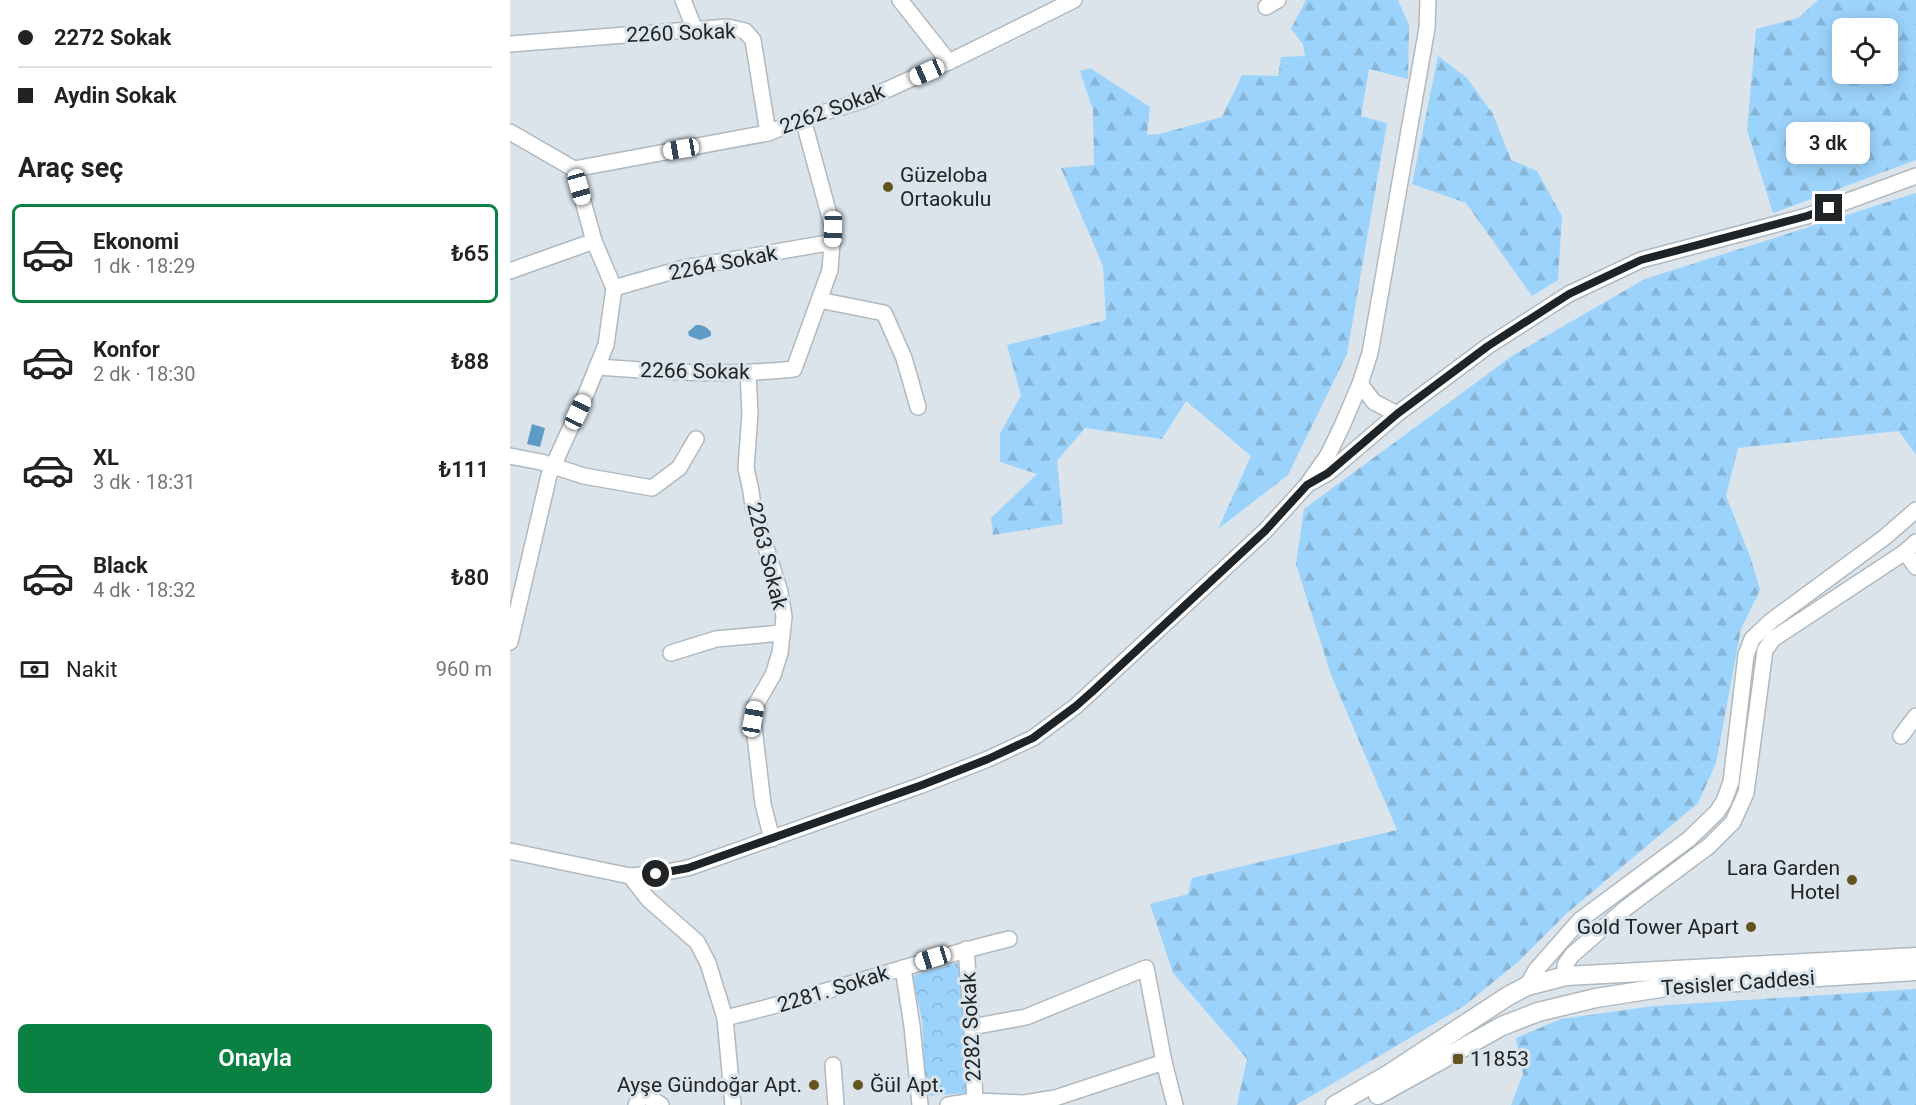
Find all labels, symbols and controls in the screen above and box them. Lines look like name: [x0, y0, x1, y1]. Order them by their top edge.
map controls: [1832, 18, 1898, 84]
button: locate: [1832, 18, 1898, 84]
street label: 2260 Sokak: [626, 19, 737, 47]
text: 2272 Sokak: [54, 25, 171, 50]
car: [907, 56, 947, 88]
street label: 2262 Sokak: [776, 79, 888, 139]
text: Aydin Sokak: [54, 83, 176, 108]
callout: 3 dk: [1787, 121, 1871, 163]
text: 3 dk: [1809, 131, 1847, 155]
car: [662, 137, 700, 161]
text: Araç seç: [18, 152, 123, 184]
place label: Güzeloba Ortaokulu: [900, 163, 991, 211]
car: [565, 167, 593, 207]
marker: Güzeloba Ortaokulu: [881, 180, 895, 194]
route end: [1815, 194, 1842, 221]
car: [824, 211, 842, 247]
icon: car: [21, 227, 75, 281]
text: Ekonomi: [93, 229, 179, 254]
text: ₺65: [451, 241, 489, 266]
street label: 2264 Sokak: [667, 241, 779, 285]
text: 1 dk · 18:29: [93, 254, 196, 278]
icon: car: [21, 335, 75, 389]
text: Konfor: [93, 337, 160, 362]
text: ₺88: [451, 349, 489, 374]
street label: 2266 Sokak: [640, 358, 750, 384]
text: 2 dk · 18:30: [93, 362, 196, 386]
car: [562, 392, 594, 432]
icon: car: [21, 443, 75, 497]
text: XL: [93, 445, 119, 470]
text: ₺111: [438, 457, 489, 482]
text: 3 dk · 18:31: [93, 470, 196, 494]
street label: 2263 Sokak: [742, 500, 792, 612]
icon: car: [21, 551, 75, 605]
text: Black: [93, 553, 148, 578]
text: ₺80: [451, 565, 489, 590]
text: 4 dk · 18:32: [93, 578, 196, 602]
icon: cash: [18, 653, 51, 686]
text: Nakit: [66, 657, 117, 682]
text: 960 m: [436, 657, 492, 681]
car: [741, 700, 765, 738]
place label: Lara Garden Hotel: [1727, 856, 1840, 904]
route start: [642, 860, 669, 887]
marker: Lara Garden Hotel: [1845, 873, 1859, 887]
place label: Gold Tower Apart: [1577, 915, 1739, 939]
marker: Gold Tower Apart: [1744, 920, 1758, 934]
car: [913, 944, 953, 972]
street label: 2281. Sokak: [774, 961, 892, 1017]
street label: Tesisler Caddesi: [1660, 966, 1816, 1000]
street label: 2282 Sokak: [956, 971, 986, 1082]
button: Onayla: [18, 1024, 492, 1093]
place label: 11853: [1470, 1047, 1529, 1071]
marker: 11853: [1451, 1052, 1465, 1066]
place label: Ayşe Gündoğar Apt.: [617, 1073, 802, 1097]
place label: Ğül Apt.: [870, 1073, 944, 1097]
marker: Ayşe Gündoğar Apt.: [807, 1078, 821, 1092]
marker: Ğül Apt.: [851, 1078, 865, 1092]

